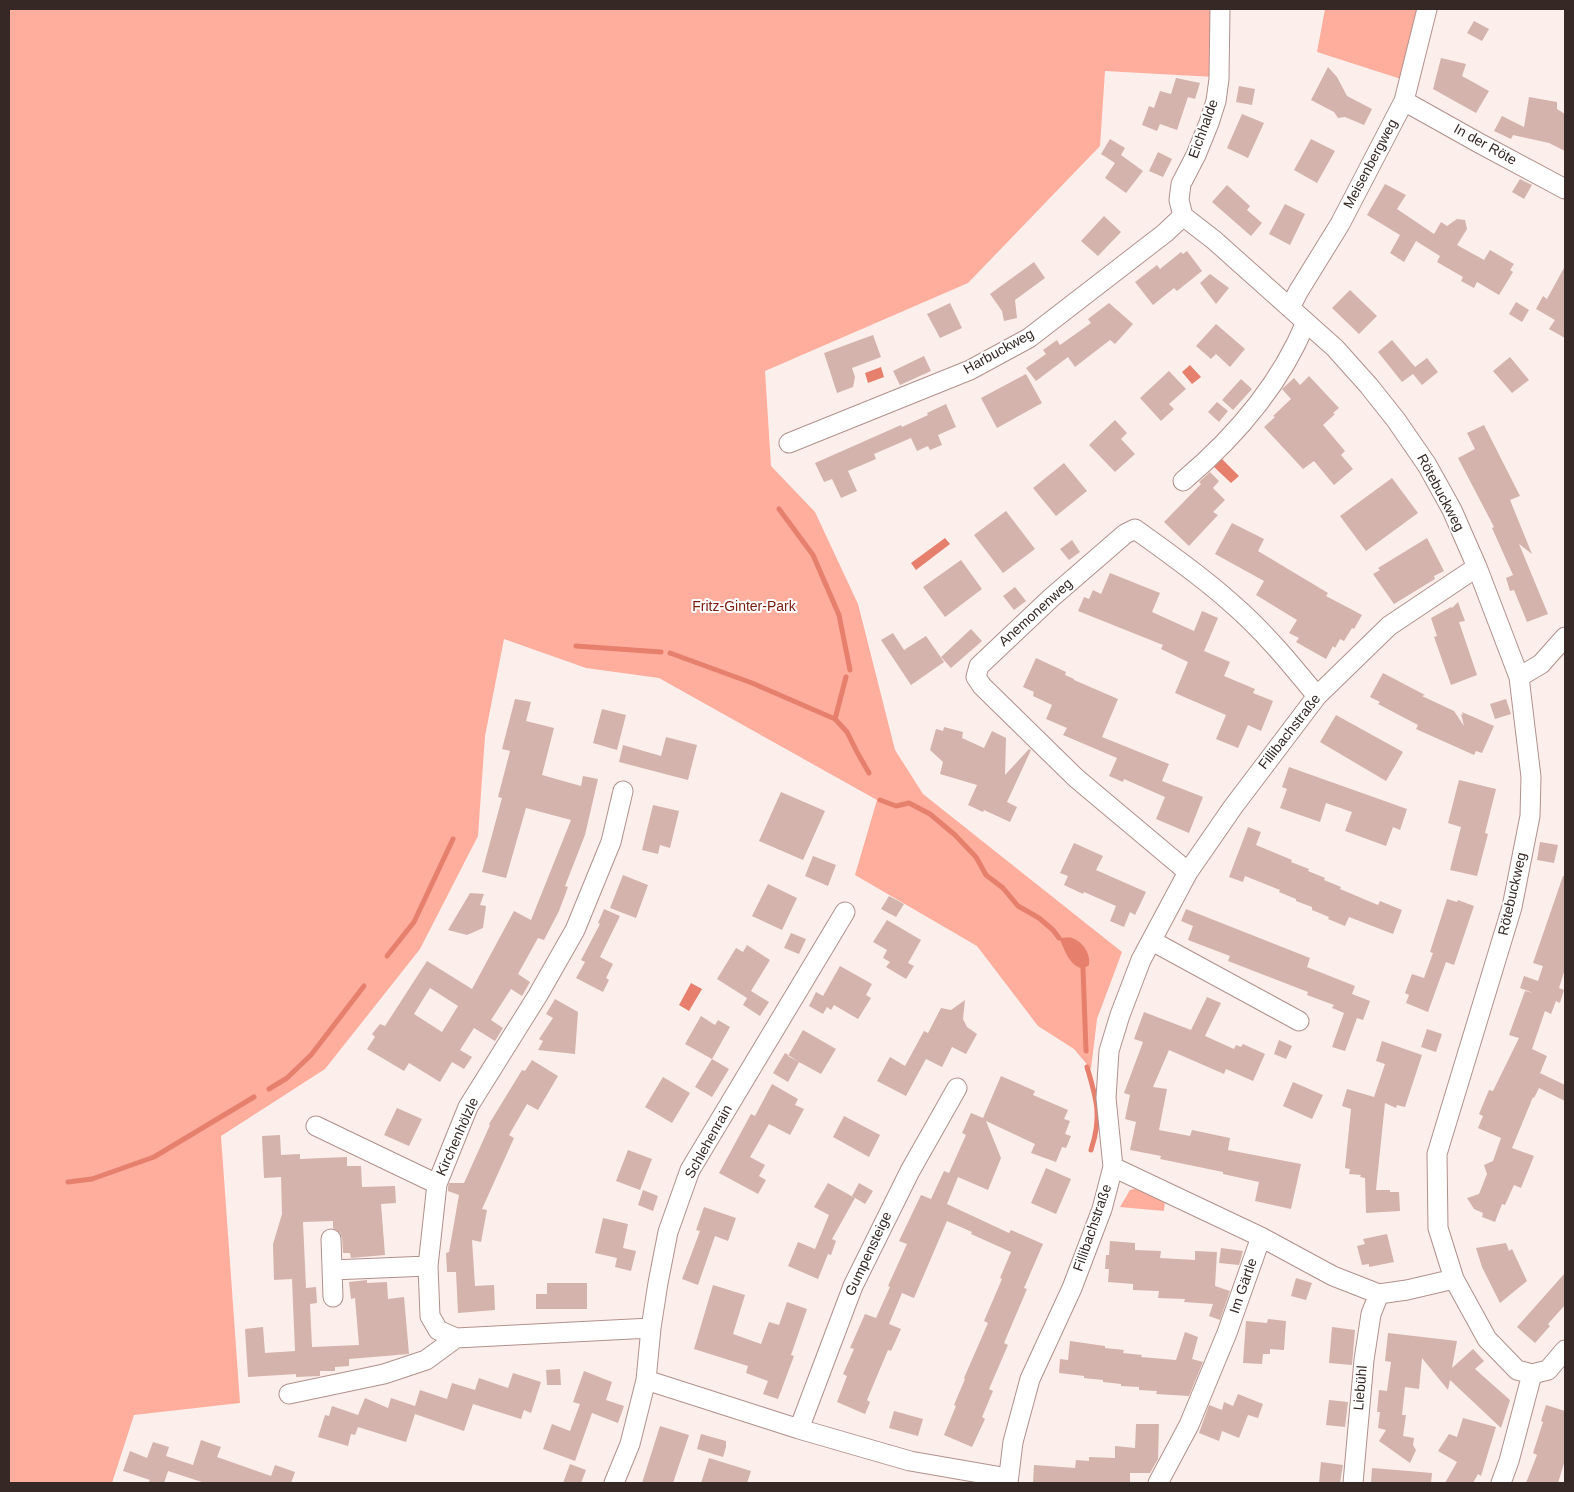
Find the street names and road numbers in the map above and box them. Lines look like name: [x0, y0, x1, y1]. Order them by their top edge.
street label: Eichhalde: [1186, 97, 1222, 161]
street label: Meisenbergweg: [1340, 116, 1402, 212]
street label: In der Röte: [1451, 121, 1519, 169]
street label: Harbuckweg: [961, 326, 1037, 378]
street label: Rötebuckweg: [1413, 452, 1467, 534]
street label: Anemonenweg: [996, 576, 1076, 650]
street label: Fillibachstraße: [1255, 691, 1325, 773]
street label: Rötebuckweg: [1495, 851, 1531, 937]
street label: Kirchenhölzle: [433, 1095, 483, 1179]
street label: Schlehenrain: [682, 1102, 736, 1182]
street label: Fillibachstraße: [1070, 1182, 1116, 1274]
street label: Gumpensteige: [842, 1209, 896, 1299]
street label: Im Gärtle: [1227, 1256, 1261, 1316]
street label: Liebühl: [1351, 1365, 1371, 1411]

